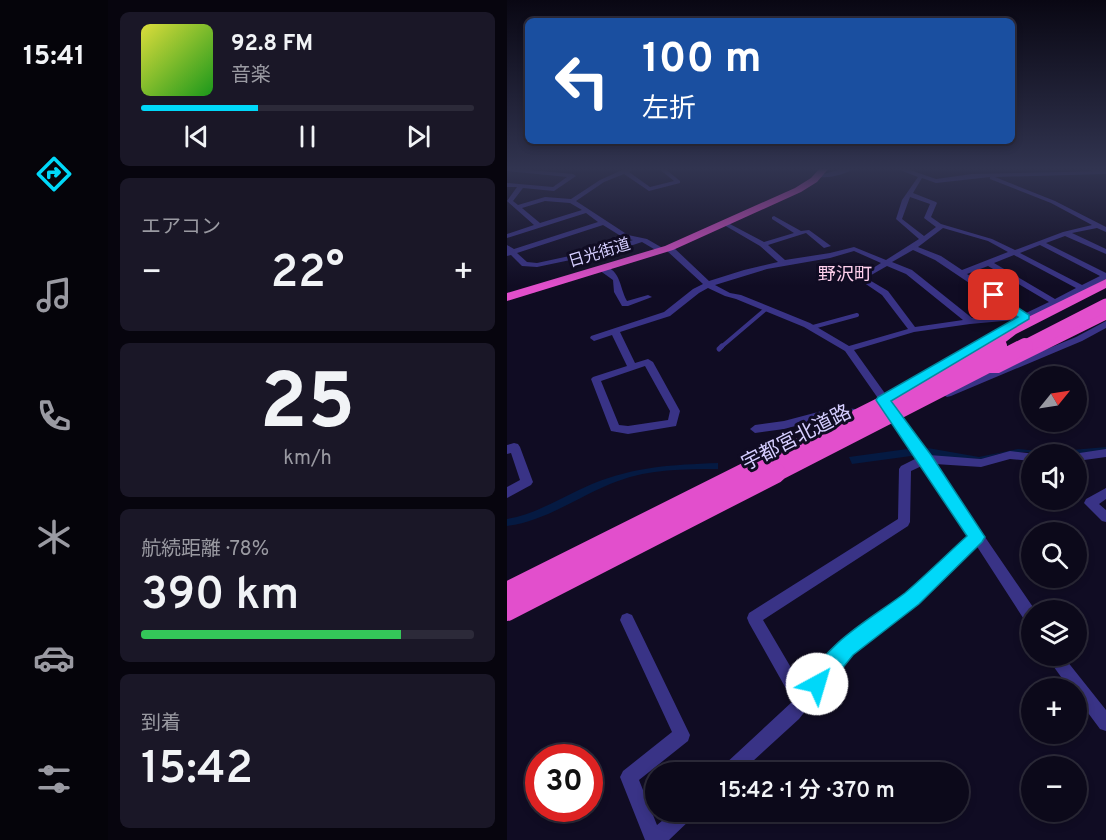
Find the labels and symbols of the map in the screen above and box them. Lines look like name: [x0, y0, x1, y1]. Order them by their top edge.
street label: 日光街道: [566, 235, 633, 273]
district label: 野沢町: [818, 264, 872, 287]
pin: [968, 269, 1019, 320]
north arrow: [1021, 366, 1087, 432]
street label: 宇都宮北道路: [738, 400, 856, 478]
position arrow: [785, 652, 849, 716]
speed limit sign: 30: [525, 744, 603, 822]

